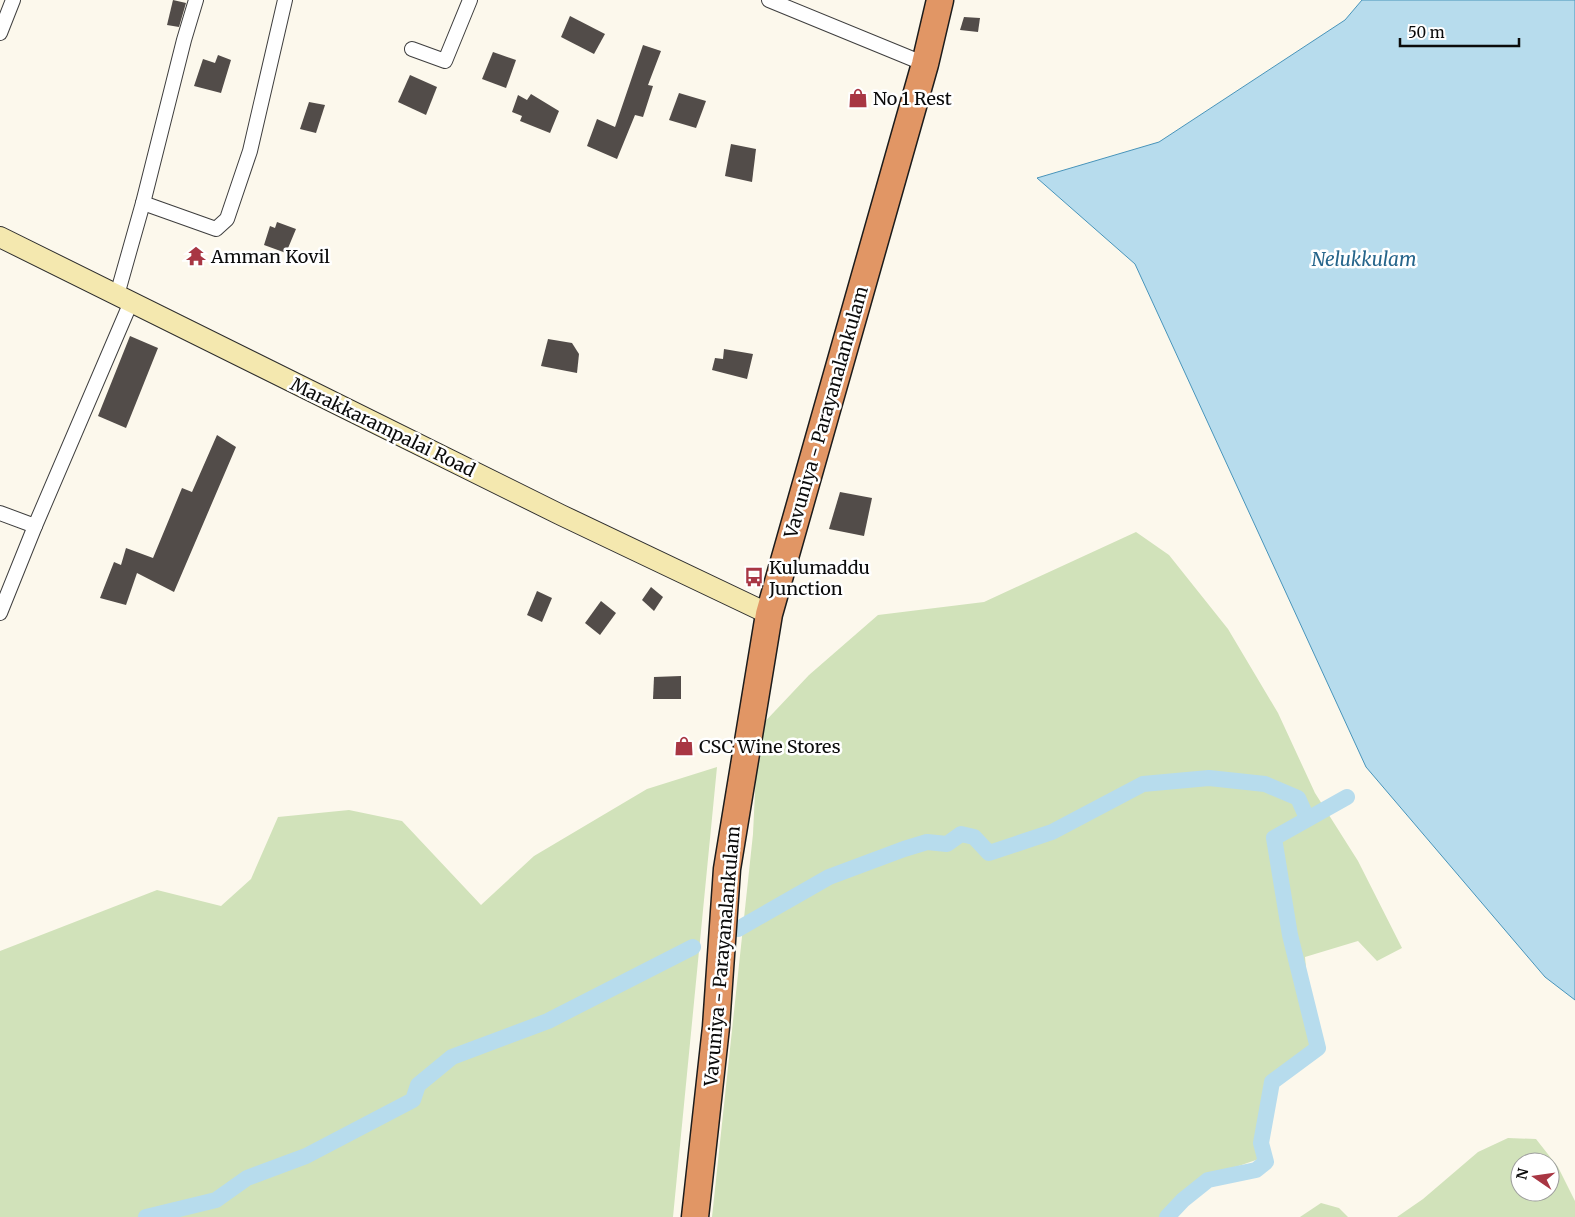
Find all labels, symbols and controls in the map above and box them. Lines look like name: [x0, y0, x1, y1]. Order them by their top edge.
scale bar: [1400, 15, 1519, 47]
text: 50 m: [1408, 23, 1445, 42]
shop icon: No 1 Rest: [847, 87, 869, 109]
place label: No 1 Rest: [873, 87, 952, 110]
temple icon: Amman Kovil: [185, 245, 207, 267]
place label: Amman Kovil: [210, 245, 330, 268]
water label: Nelukkulam: [1311, 247, 1417, 271]
street label: Vavuniya - Parayanalankulam: [779, 283, 873, 542]
street label: Marakkarampalai Road: [287, 372, 479, 482]
place label: Kulumaddu Junction: [768, 556, 870, 600]
bus stop icon: Kulumaddu Junction: [743, 566, 765, 588]
shop icon: CSC Wine Stores: [673, 735, 695, 757]
place label: CSC Wine Stores: [699, 735, 841, 758]
street label: Vavuniya - Parayanalankulam: [699, 825, 745, 1088]
north arrow: [1510, 1152, 1560, 1202]
text: N: [1512, 1167, 1532, 1181]

